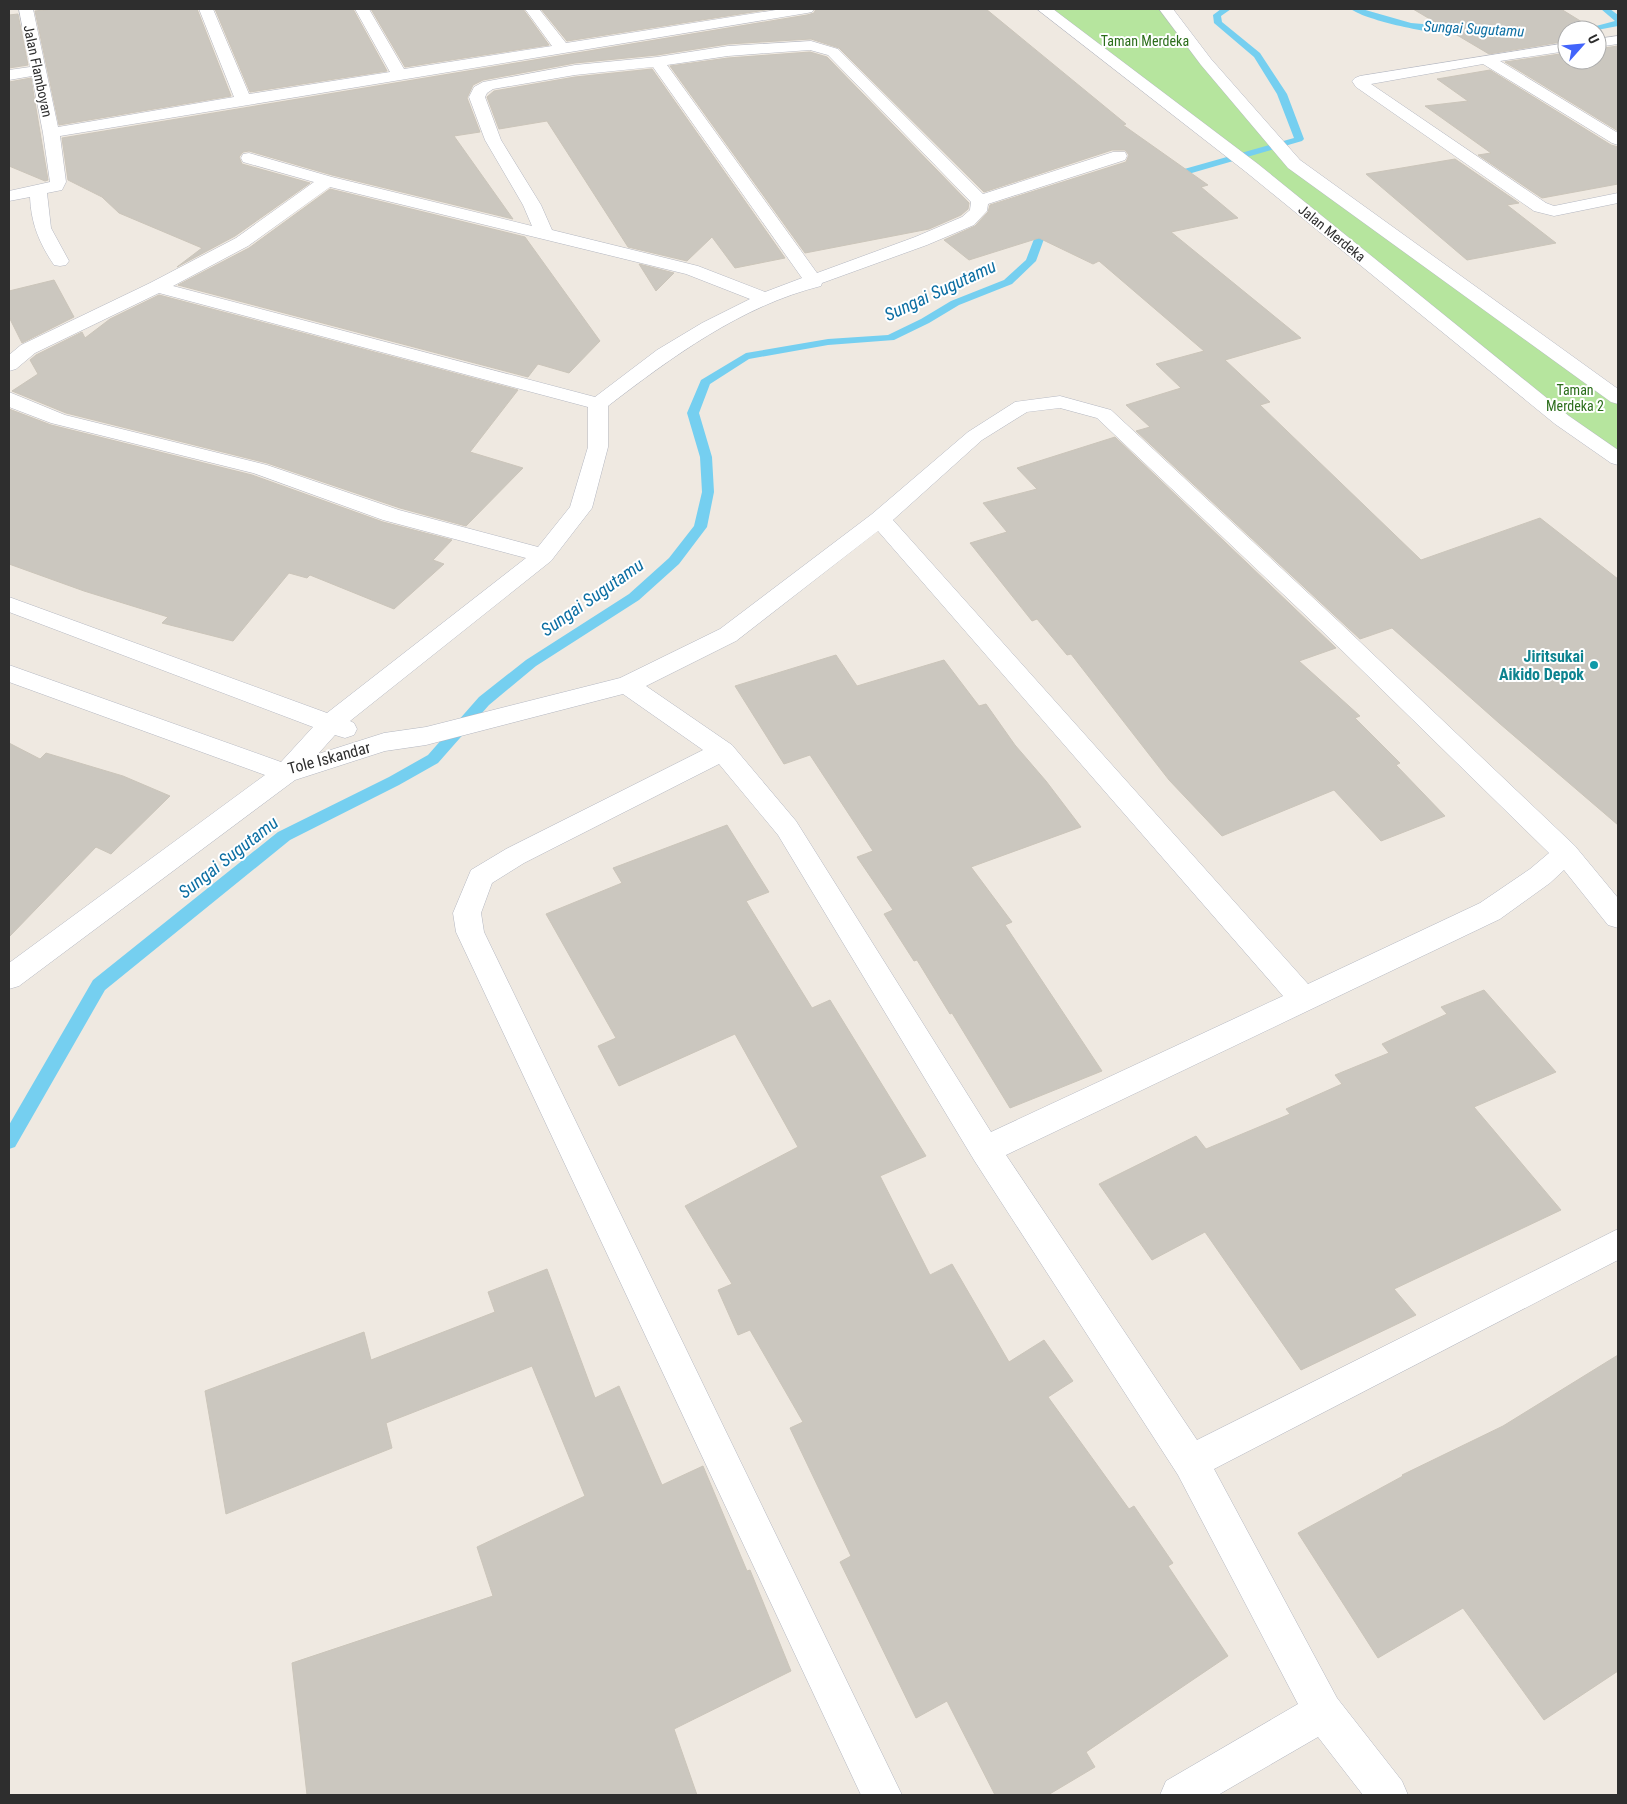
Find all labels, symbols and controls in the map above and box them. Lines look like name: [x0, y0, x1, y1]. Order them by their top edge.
water label: Sungai Sugutamu: [1423, 17, 1525, 41]
north arrow: [1557, 20, 1607, 70]
street label: Jalan Flamboyan: [20, 24, 56, 118]
text: U: [1585, 32, 1603, 46]
park label: Taman Merdeka: [1101, 33, 1189, 49]
street label: Jalan Merdeka: [1295, 201, 1369, 265]
water label: Sungai Sugutamu: [881, 255, 1000, 325]
park label: Taman Merdeka 2: [1546, 382, 1604, 414]
water label: Sungai Sugutamu: [537, 553, 648, 640]
place label: Jiritsukai Aikido Depok: [1499, 647, 1584, 684]
marker: Jiritsukai Aikido Depok: [1588, 659, 1600, 671]
street label: Tole Iskandar: [286, 738, 373, 778]
water label: Sungai Sugutamu: [174, 811, 282, 902]

